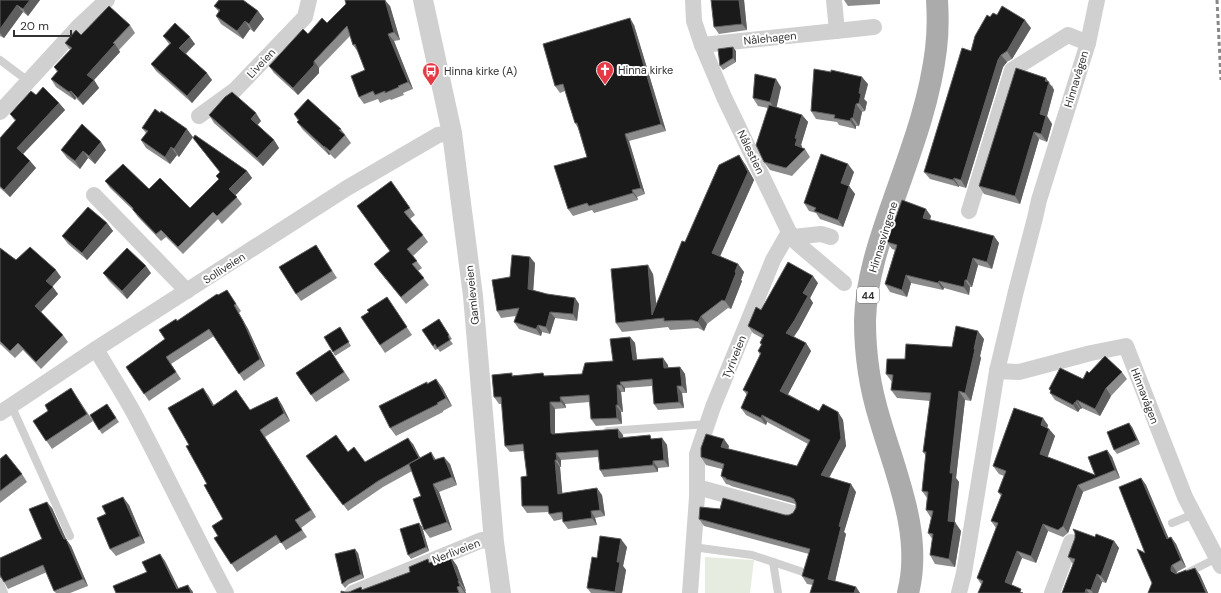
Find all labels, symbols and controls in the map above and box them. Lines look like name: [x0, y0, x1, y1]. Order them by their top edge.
scale bar: [14, 12, 71, 38]
text: 20 m: [20, 18, 49, 34]
street label: Nålehagen: [743, 28, 797, 48]
street label: Liveien: [244, 45, 278, 81]
street label: Hinnavågen: [1061, 49, 1091, 109]
church icon: Hinna kirke: [595, 60, 615, 85]
bus stop icon: Hinna kirke (A): [421, 61, 441, 86]
place label: Hinna kirke: [618, 63, 673, 77]
place label: Hinna kirke (A): [444, 64, 517, 78]
street label: Nålestien: [734, 128, 768, 176]
street label: Hinnasvingene: [866, 200, 900, 274]
street label: Solliveien: [200, 249, 248, 287]
street label: Gamleveien: [462, 265, 482, 325]
road number: 44: [857, 287, 879, 303]
street label: Tyriveien: [719, 333, 749, 381]
street label: Hinnavågen: [1128, 366, 1162, 426]
street label: Nerliveien: [430, 536, 482, 566]

